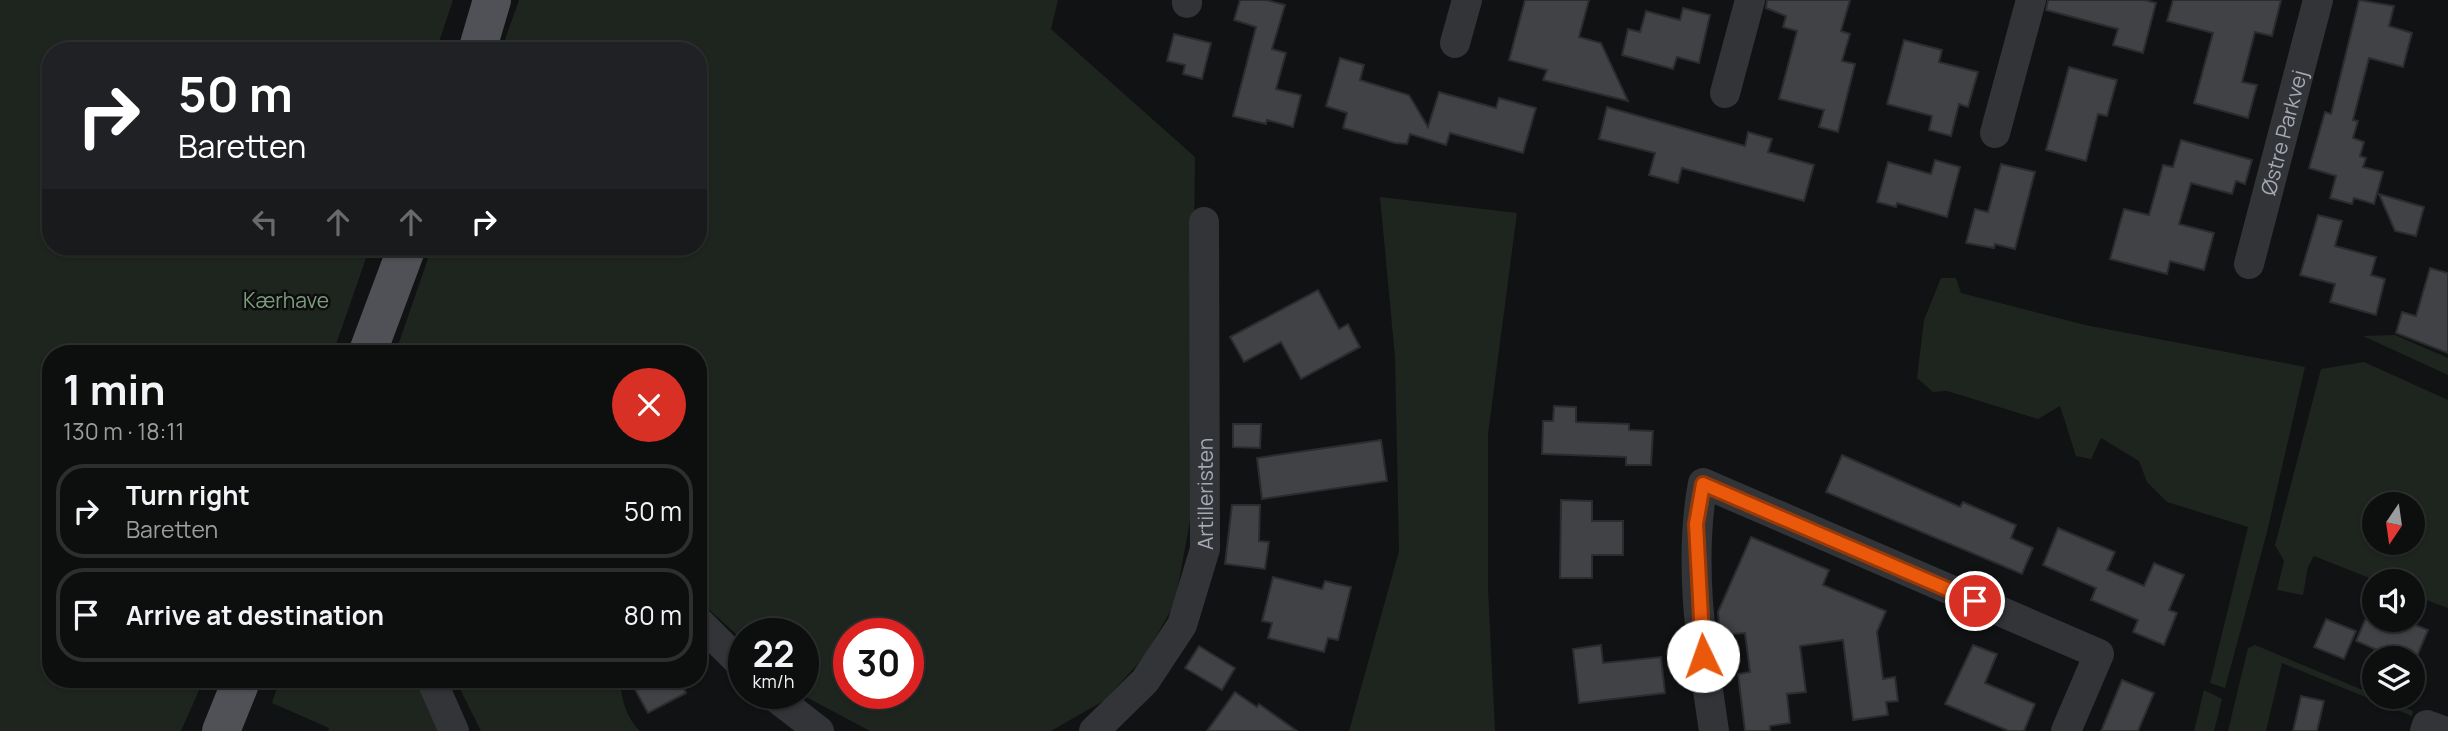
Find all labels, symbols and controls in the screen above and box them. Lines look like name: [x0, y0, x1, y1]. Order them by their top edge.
text: 50 m: [178, 60, 293, 127]
street label: Østre Parkvej: [2254, 67, 2313, 198]
icon: right: [63, 70, 154, 161]
text: Baretten: [178, 124, 306, 168]
icon: left: [246, 203, 284, 241]
icon: ahead: [319, 203, 357, 241]
icon: ahead: [392, 203, 430, 241]
icon: right: [465, 203, 503, 241]
park label: Kærhave: [243, 286, 329, 314]
text: 1 min: [63, 360, 166, 418]
button: close: [612, 368, 686, 442]
text: 130 m · 18:11: [63, 415, 184, 447]
street label: Artilleristen: [1191, 438, 1219, 550]
text: Turn right: [126, 477, 250, 513]
icon: right: [67, 492, 105, 530]
north arrow: [2362, 492, 2426, 555]
map controls: [2362, 492, 2425, 709]
text: 50 m: [624, 493, 682, 529]
text: Baretten: [126, 513, 218, 545]
button: sound: [2362, 569, 2425, 632]
pin: [1945, 571, 2005, 631]
icon: arrive: [1956, 582, 1994, 620]
icon: arrive: [67, 596, 105, 634]
text: Arrive at destination: [126, 597, 384, 633]
text: 80 m: [624, 597, 682, 633]
speed limit sign: 30: [833, 618, 924, 709]
position arrow: [1666, 619, 1740, 693]
text: 22: [753, 630, 794, 678]
button: layers: [2362, 646, 2425, 709]
text: km/h: [753, 669, 794, 693]

